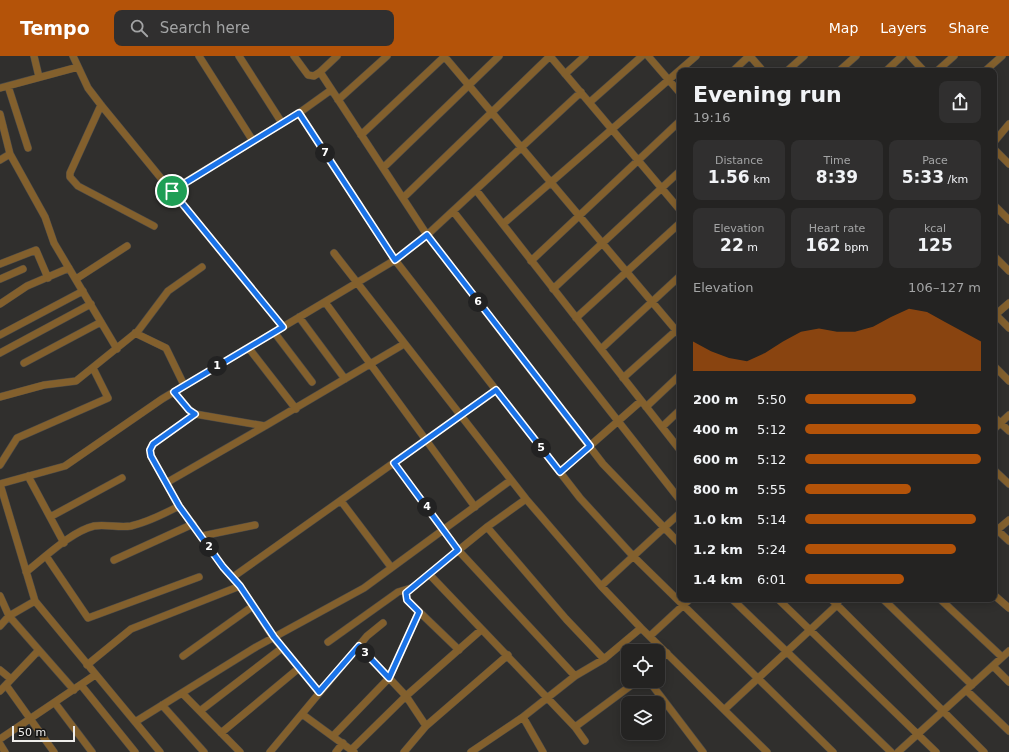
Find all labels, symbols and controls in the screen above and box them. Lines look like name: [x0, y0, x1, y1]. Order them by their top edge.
search box: [114, 10, 394, 46]
text: Tempo: [20, 17, 90, 39]
icon: search: [128, 17, 150, 39]
text: Search here: [160, 19, 250, 37]
text: Map: [829, 20, 858, 36]
text: Layers: [880, 20, 927, 36]
text: Share: [949, 20, 989, 36]
button: share: [939, 81, 981, 123]
text: Evening run: [693, 82, 842, 107]
text: 19:16: [693, 110, 730, 125]
pin: 7: [315, 143, 335, 163]
text: 7: [321, 146, 329, 159]
text: Distance: [715, 154, 763, 167]
text: Time: [824, 154, 850, 167]
text: Pace: [922, 154, 948, 167]
text: 1.56: [708, 167, 750, 187]
text: 8:39: [816, 167, 858, 187]
text: 5:33: [902, 167, 944, 187]
text: km: [750, 173, 770, 186]
text: /km: [944, 173, 968, 186]
pin: [155, 174, 189, 208]
icon: arrive: [161, 180, 183, 202]
text: Elevation: [713, 222, 765, 235]
text: Heart rate: [809, 222, 865, 235]
text: kcal: [924, 222, 946, 235]
text: 22: [720, 235, 744, 255]
text: 162: [805, 235, 841, 255]
text: 125: [917, 235, 953, 255]
text: m: [744, 241, 758, 254]
text: bpm: [841, 241, 869, 254]
text: Elevation: [693, 280, 753, 295]
text: 106–127 m: [908, 280, 981, 295]
pin: 6: [468, 292, 488, 312]
text: 6: [474, 295, 482, 308]
pin: 1: [207, 356, 227, 376]
text: 1: [213, 359, 221, 372]
text: 200 m: [693, 392, 738, 407]
text: 5:50: [757, 392, 786, 407]
text: 400 m: [693, 422, 738, 437]
text: 5:12: [757, 422, 786, 437]
pin: 5: [531, 438, 551, 458]
text: 5: [537, 441, 545, 454]
text: 600 m: [693, 452, 738, 467]
text: 5:12: [757, 452, 786, 467]
text: 800 m: [693, 482, 738, 497]
text: 5:55: [757, 482, 786, 497]
pin: 4: [417, 497, 437, 517]
text: 4: [423, 500, 431, 513]
text: 1.0 km: [693, 512, 743, 527]
text: 5:14: [757, 512, 786, 527]
pin: 2: [199, 537, 219, 557]
text: 2: [205, 540, 213, 553]
text: 1.2 km: [693, 542, 743, 557]
text: 5:24: [757, 542, 786, 557]
text: 1.4 km: [693, 572, 743, 587]
text: 6:01: [757, 572, 786, 587]
pin: 3: [355, 643, 375, 663]
map controls: [621, 644, 665, 740]
button: locate: [621, 644, 665, 688]
text: 3: [361, 646, 369, 659]
button: layers: [621, 696, 665, 740]
scale bar: [12, 724, 75, 743]
text: 50 m: [18, 726, 46, 739]

